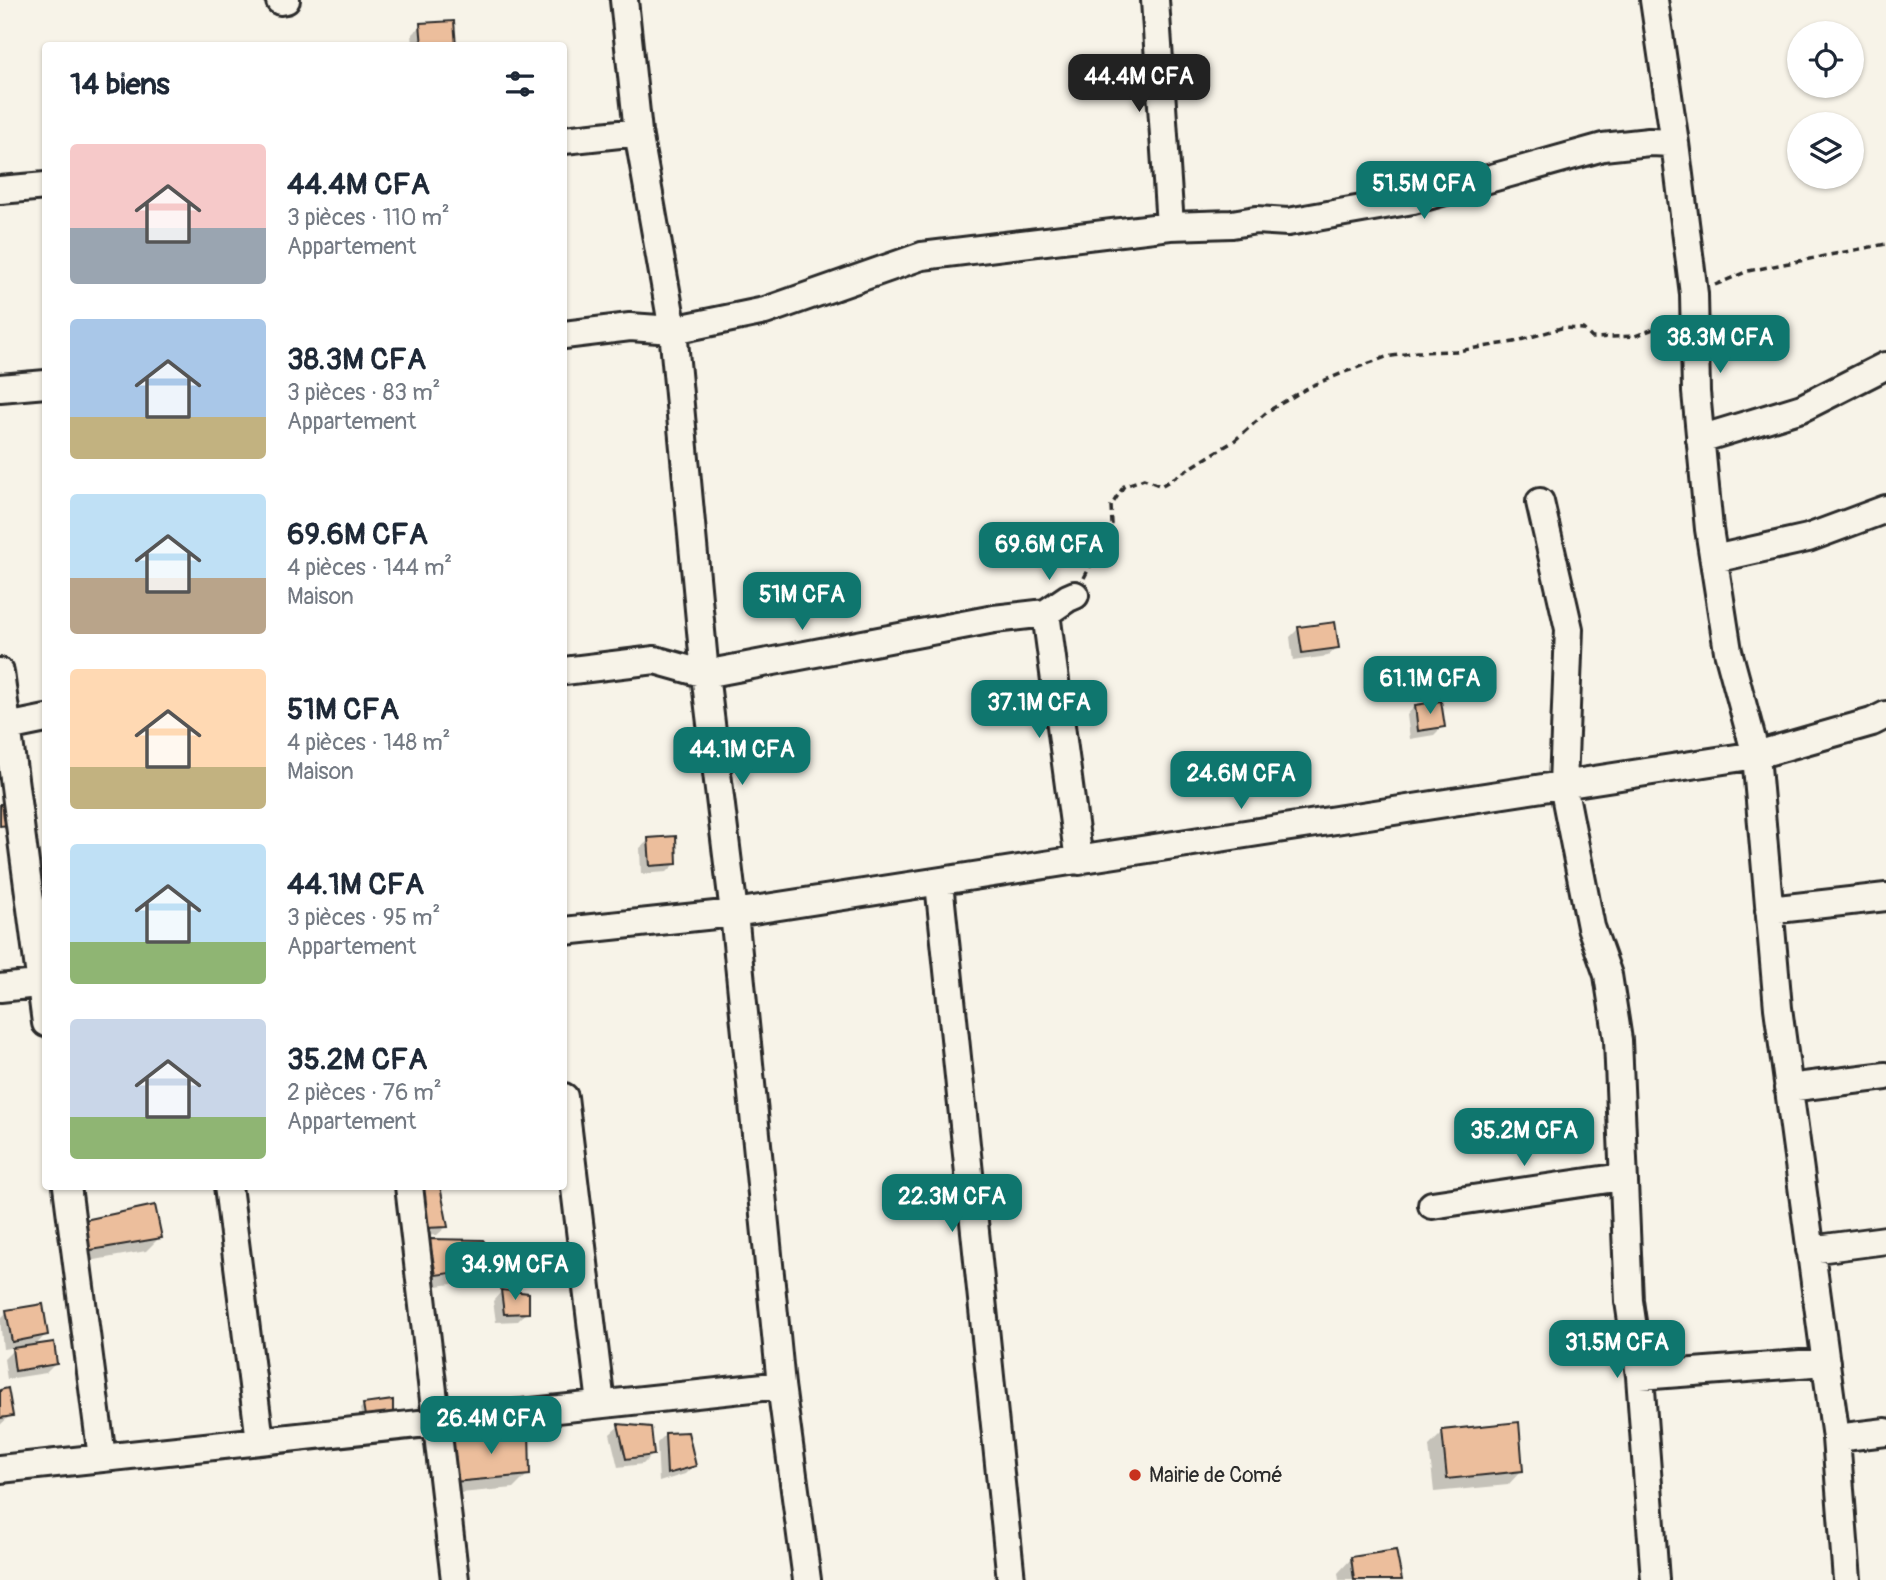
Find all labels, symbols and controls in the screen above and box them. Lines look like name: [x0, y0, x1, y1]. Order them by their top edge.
map controls: [1787, 21, 1864, 189]
button: locate: [1787, 21, 1864, 98]
pin: 44.4M CFA: [1059, 54, 1219, 114]
text: 44.4M CFA: [1084, 62, 1194, 91]
icon: filters: [501, 65, 539, 103]
text: 14 biens: [70, 66, 170, 103]
button: layers: [1787, 112, 1864, 189]
pin: 51.5M CFA: [1344, 162, 1504, 221]
text: 44.4M CFA: [287, 166, 430, 203]
text: 51.5M CFA: [1372, 169, 1476, 198]
icon: home: [126, 172, 210, 256]
text: 3 pièces · 110 m²: [287, 203, 450, 232]
text: Appartement: [287, 232, 416, 261]
pin: 38.3M CFA: [1640, 316, 1800, 375]
text: 38.3M CFA: [1667, 323, 1773, 352]
text: 38.3M CFA: [287, 341, 426, 378]
icon: home: [126, 347, 210, 431]
text: 3 pièces · 83 m²: [287, 378, 440, 407]
text: Appartement: [287, 407, 416, 436]
text: 69.6M CFA: [287, 516, 428, 553]
icon: home: [126, 522, 210, 606]
pin: 69.6M CFA: [969, 522, 1129, 582]
text: 69.6M CFA: [995, 530, 1103, 559]
text: 4 pièces · 144 m²: [287, 553, 452, 582]
pin: 51M CFA: [737, 572, 867, 632]
text: 51M CFA: [759, 580, 845, 609]
text: Maison: [287, 582, 354, 611]
pin: 61.1M CFA: [1350, 656, 1510, 716]
text: 61.1M CFA: [1380, 664, 1480, 693]
pin: 37.1M CFA: [959, 680, 1119, 740]
text: 37.1M CFA: [987, 688, 1091, 717]
text: 51M CFA: [287, 691, 399, 728]
icon: home: [126, 697, 210, 781]
text: 4 pièces · 148 m²: [287, 728, 450, 757]
pin: 44.1M CFA: [662, 728, 822, 787]
text: 44.1M CFA: [689, 735, 795, 764]
pin: 24.6M CFA: [1161, 752, 1321, 811]
text: Maison: [287, 757, 354, 786]
text: 24.6M CFA: [1186, 759, 1296, 788]
text: 44.1M CFA: [287, 866, 424, 903]
icon: home: [126, 872, 210, 956]
text: 3 pièces · 95 m²: [287, 903, 440, 932]
text: Appartement: [287, 932, 416, 961]
text: 35.2M CFA: [287, 1041, 428, 1078]
icon: home: [126, 1047, 210, 1131]
text: 2 pièces · 76 m²: [287, 1078, 442, 1107]
text: Appartement: [287, 1107, 416, 1136]
pin: 35.2M CFA: [1444, 1108, 1604, 1168]
text: 35.2M CFA: [1470, 1116, 1578, 1145]
pin: 22.3M CFA: [872, 1174, 1032, 1234]
text: 22.3M CFA: [898, 1182, 1006, 1211]
pin: 34.9M CFA: [435, 1242, 595, 1302]
text: 34.9M CFA: [461, 1250, 569, 1279]
pin: 31.5M CFA: [1537, 1320, 1697, 1380]
text: 31.5M CFA: [1565, 1328, 1669, 1357]
pin: 26.4M CFA: [411, 1396, 571, 1456]
text: 26.4M CFA: [436, 1404, 546, 1433]
place label: Mairie de Comé: [1149, 1462, 1283, 1489]
marker: Mairie de Comé: [1127, 1467, 1143, 1483]

